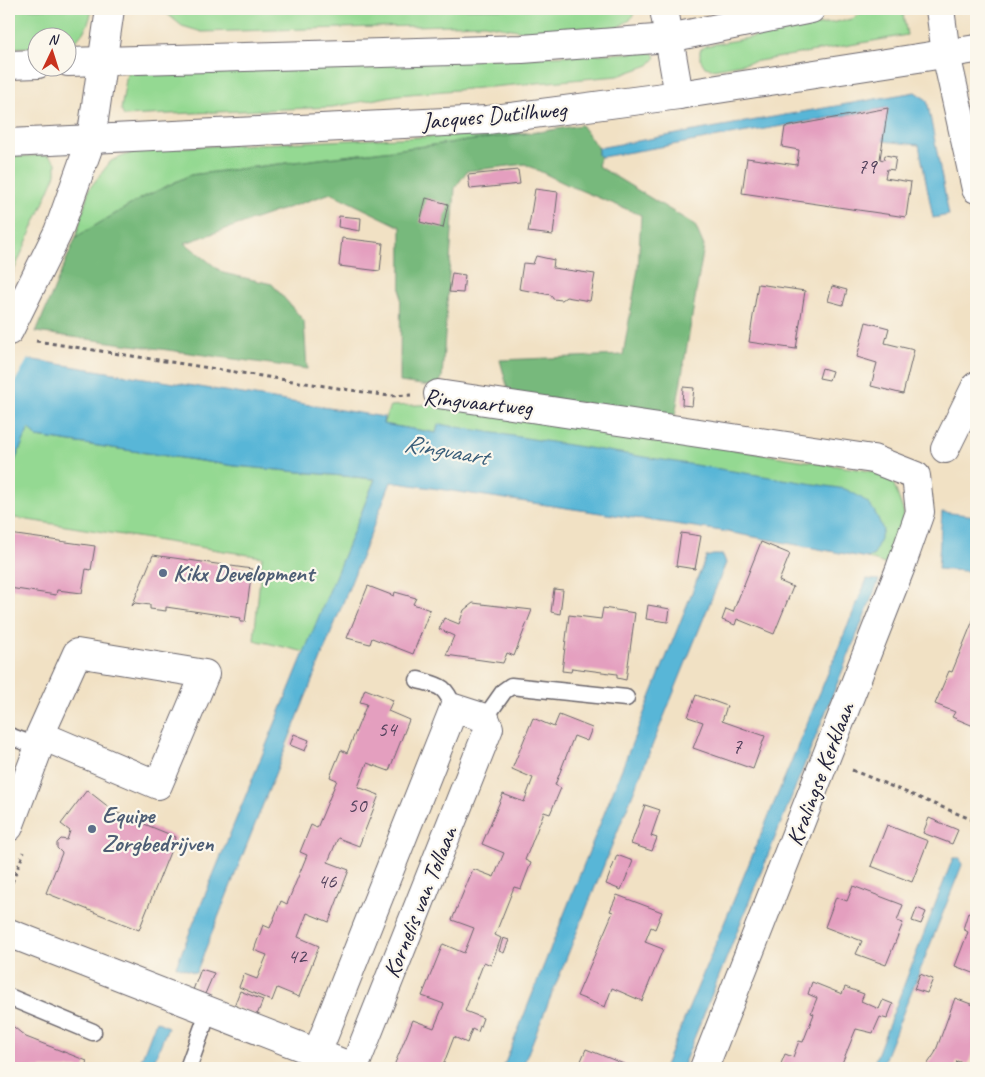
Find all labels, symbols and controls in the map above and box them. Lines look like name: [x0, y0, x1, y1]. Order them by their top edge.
north arrow: [28, 28, 78, 78]
text: N: [48, 31, 60, 48]
street label: Jacques Dutilhweg: [420, 94, 570, 136]
house number: 79: [858, 153, 878, 179]
street label: Ringvaartweg: [422, 381, 535, 423]
water label: Ringvaart: [402, 427, 495, 474]
place label: Kikx Development: [173, 558, 317, 588]
marker: Kikx Development: [157, 567, 169, 579]
street label: Kralingse Kerklaan: [779, 697, 862, 850]
house number: 54: [378, 716, 399, 742]
house number: 7: [732, 733, 743, 759]
house number: 50: [348, 792, 368, 818]
place label: Equipe Zorgbedrijven: [102, 800, 215, 858]
street label: Kornelis van Tollaan: [376, 821, 464, 982]
marker: Equipe Zorgbedrijven: [86, 823, 98, 835]
house number: 46: [318, 868, 337, 894]
house number: 42: [288, 943, 308, 969]

